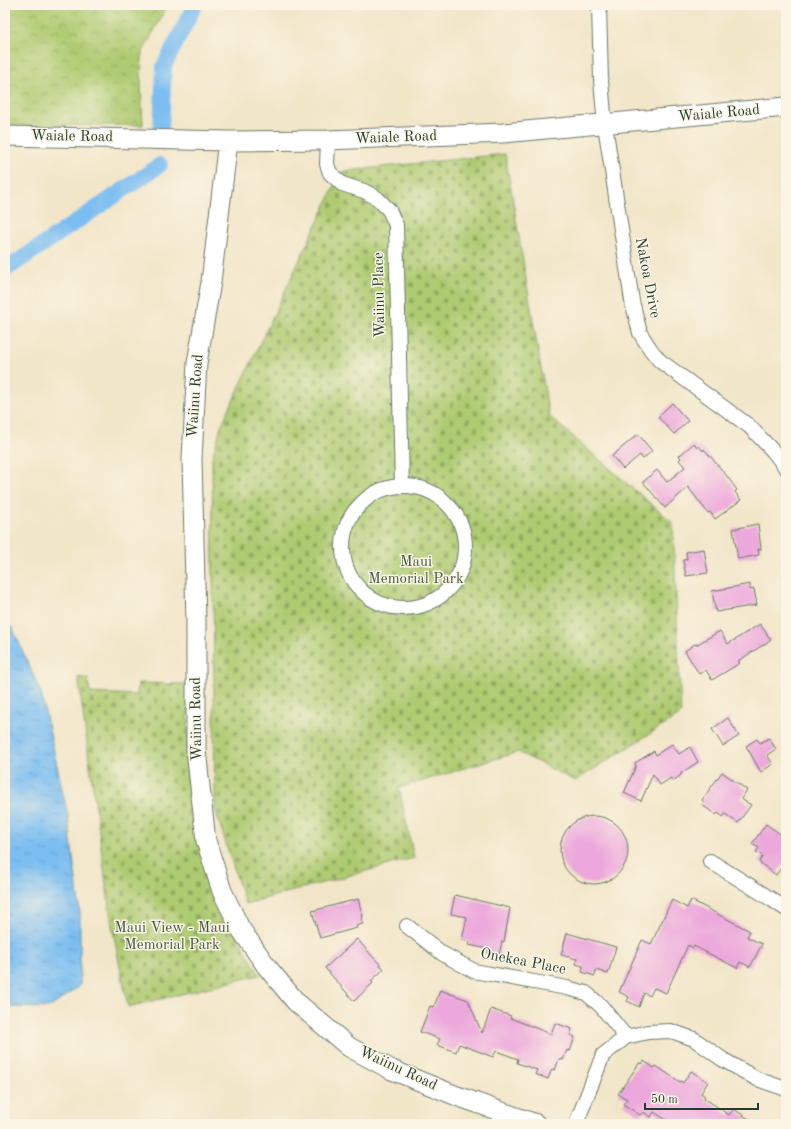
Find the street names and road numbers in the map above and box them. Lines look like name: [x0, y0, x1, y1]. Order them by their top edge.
street label: Waiale Road: [677, 103, 761, 125]
street label: Waiale Road: [31, 129, 113, 145]
street label: Waiale Road: [355, 129, 438, 147]
street label: Nakoa Drive: [632, 236, 662, 320]
street label: Waiinu Place: [372, 252, 388, 338]
street label: Waiinu Road: [186, 353, 206, 438]
street label: Waiinu Road: [189, 677, 205, 761]
street label: Onekea Place: [479, 946, 567, 978]
street label: Waiinu Road: [357, 1044, 439, 1094]

